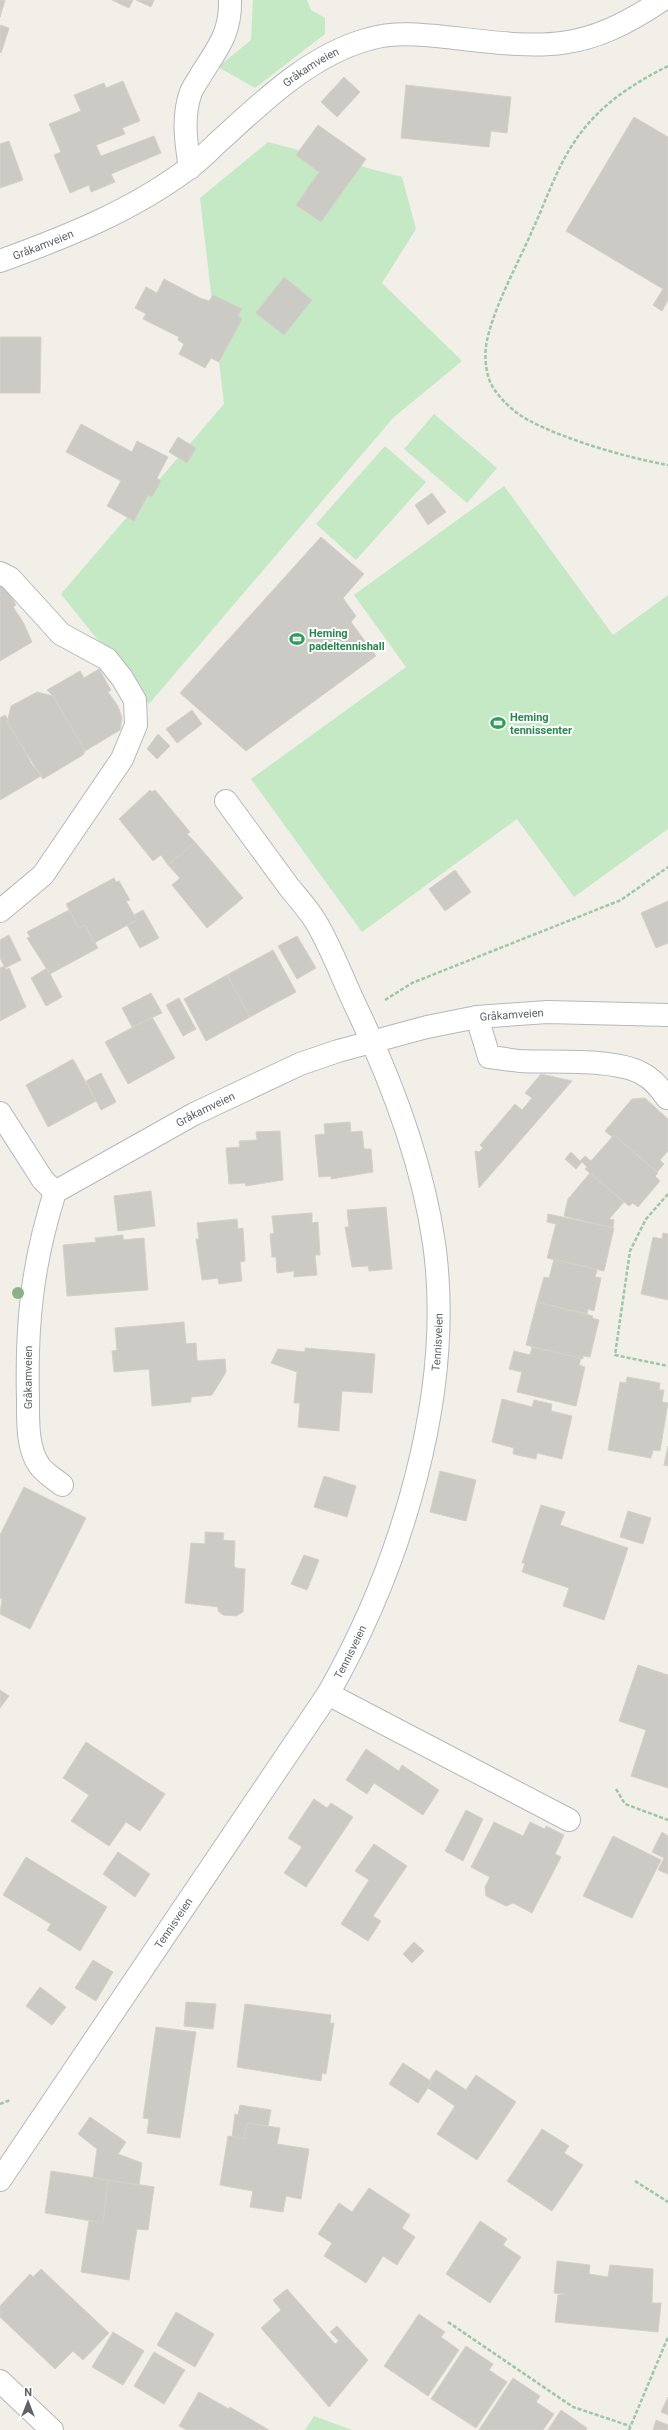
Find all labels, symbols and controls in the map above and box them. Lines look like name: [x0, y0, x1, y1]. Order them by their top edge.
street label: Gråkamveien: [280, 45, 341, 90]
street label: Gråkamveien: [11, 227, 75, 263]
place label: Heming padeltennishall: [309, 627, 385, 653]
sports icon: Heming padeltennishall: [288, 630, 306, 648]
place label: Heming tennissenter: [510, 711, 572, 737]
sports icon: Heming tennissenter: [489, 714, 507, 732]
street label: Gråkamveien: [479, 1006, 544, 1024]
street label: Gråkamveien: [174, 1090, 237, 1130]
street label: Tennisveien: [429, 1313, 446, 1372]
street label: Gråkamveien: [22, 1345, 35, 1409]
street label: Tennisveien: [332, 1623, 369, 1681]
street label: Tennisveien: [152, 1896, 195, 1951]
north arrow: [8, 2382, 48, 2422]
text: N: [24, 2386, 32, 2399]

